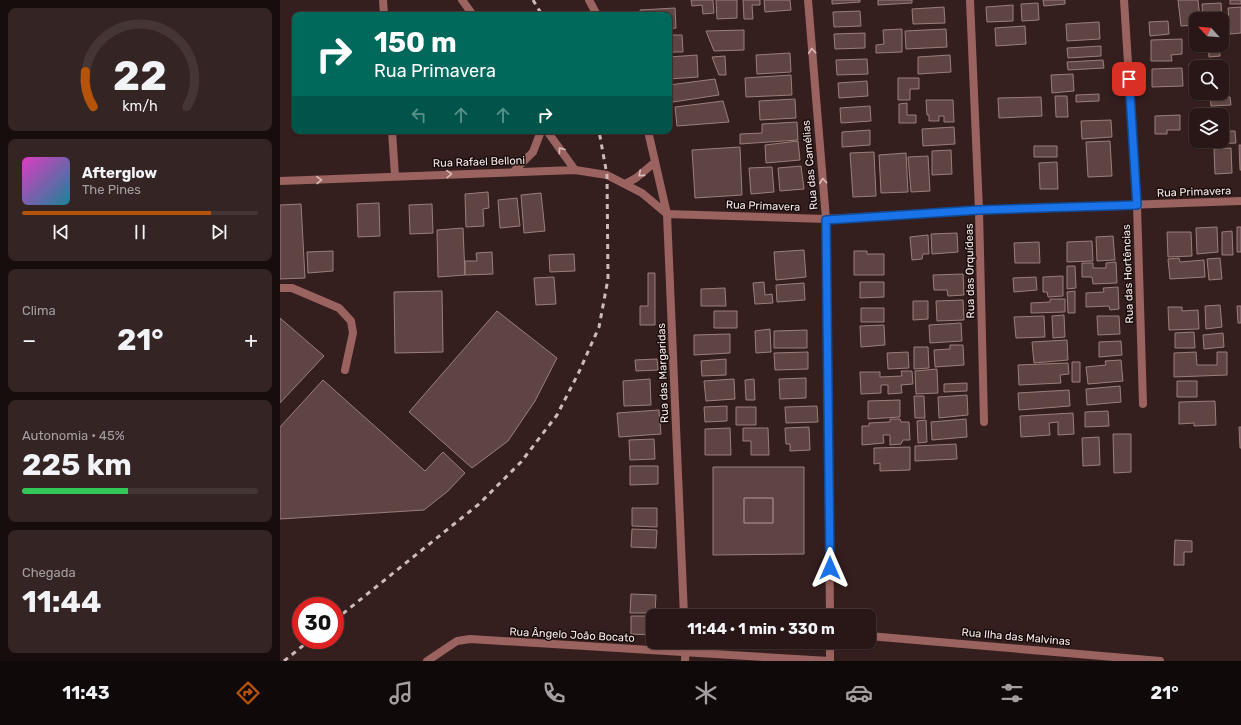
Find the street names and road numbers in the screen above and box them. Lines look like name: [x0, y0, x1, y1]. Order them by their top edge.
street label: Rua das Camélias: [800, 119, 820, 210]
street label: Rua Rafael Belloni: [433, 154, 525, 170]
street label: Rua Primavera: [1157, 184, 1231, 200]
street label: Rua Primavera: [726, 198, 800, 214]
street label: Rua das Orquídeas: [963, 223, 977, 319]
street label: Rua das Hortências: [1120, 224, 1136, 324]
street label: Rua das Margaridas: [655, 322, 671, 423]
street label: Rua Ângelo João Bocato: [509, 625, 635, 645]
street label: Rua Ilha das Malvinas: [961, 626, 1071, 648]

